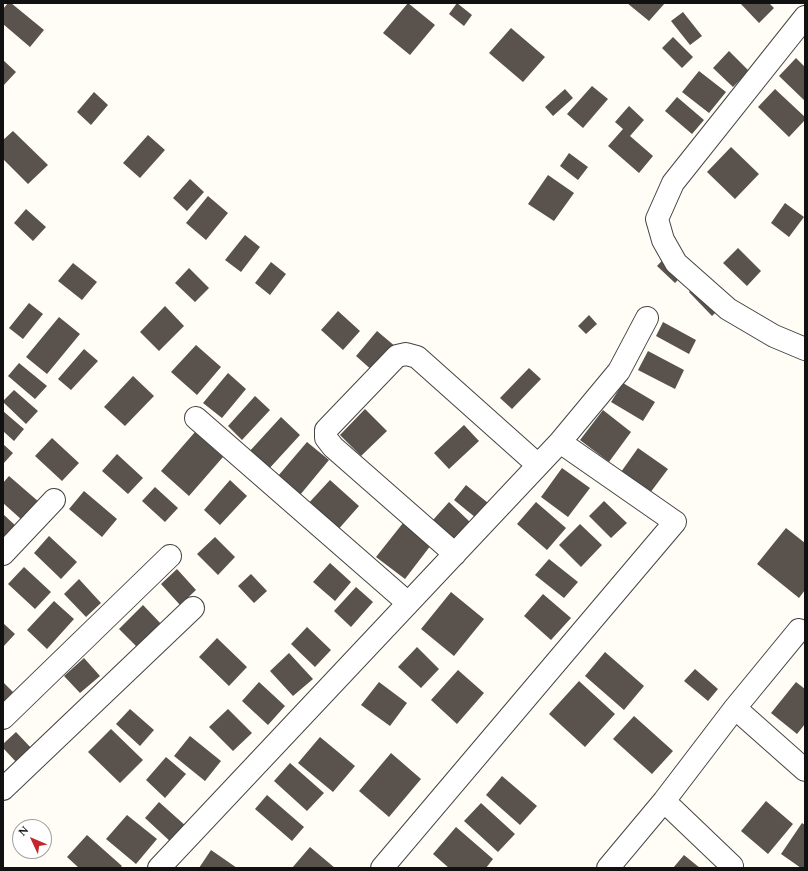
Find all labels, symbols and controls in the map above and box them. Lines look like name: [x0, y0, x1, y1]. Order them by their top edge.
north arrow: [12, 819, 52, 859]
text: N: [14, 822, 33, 840]

